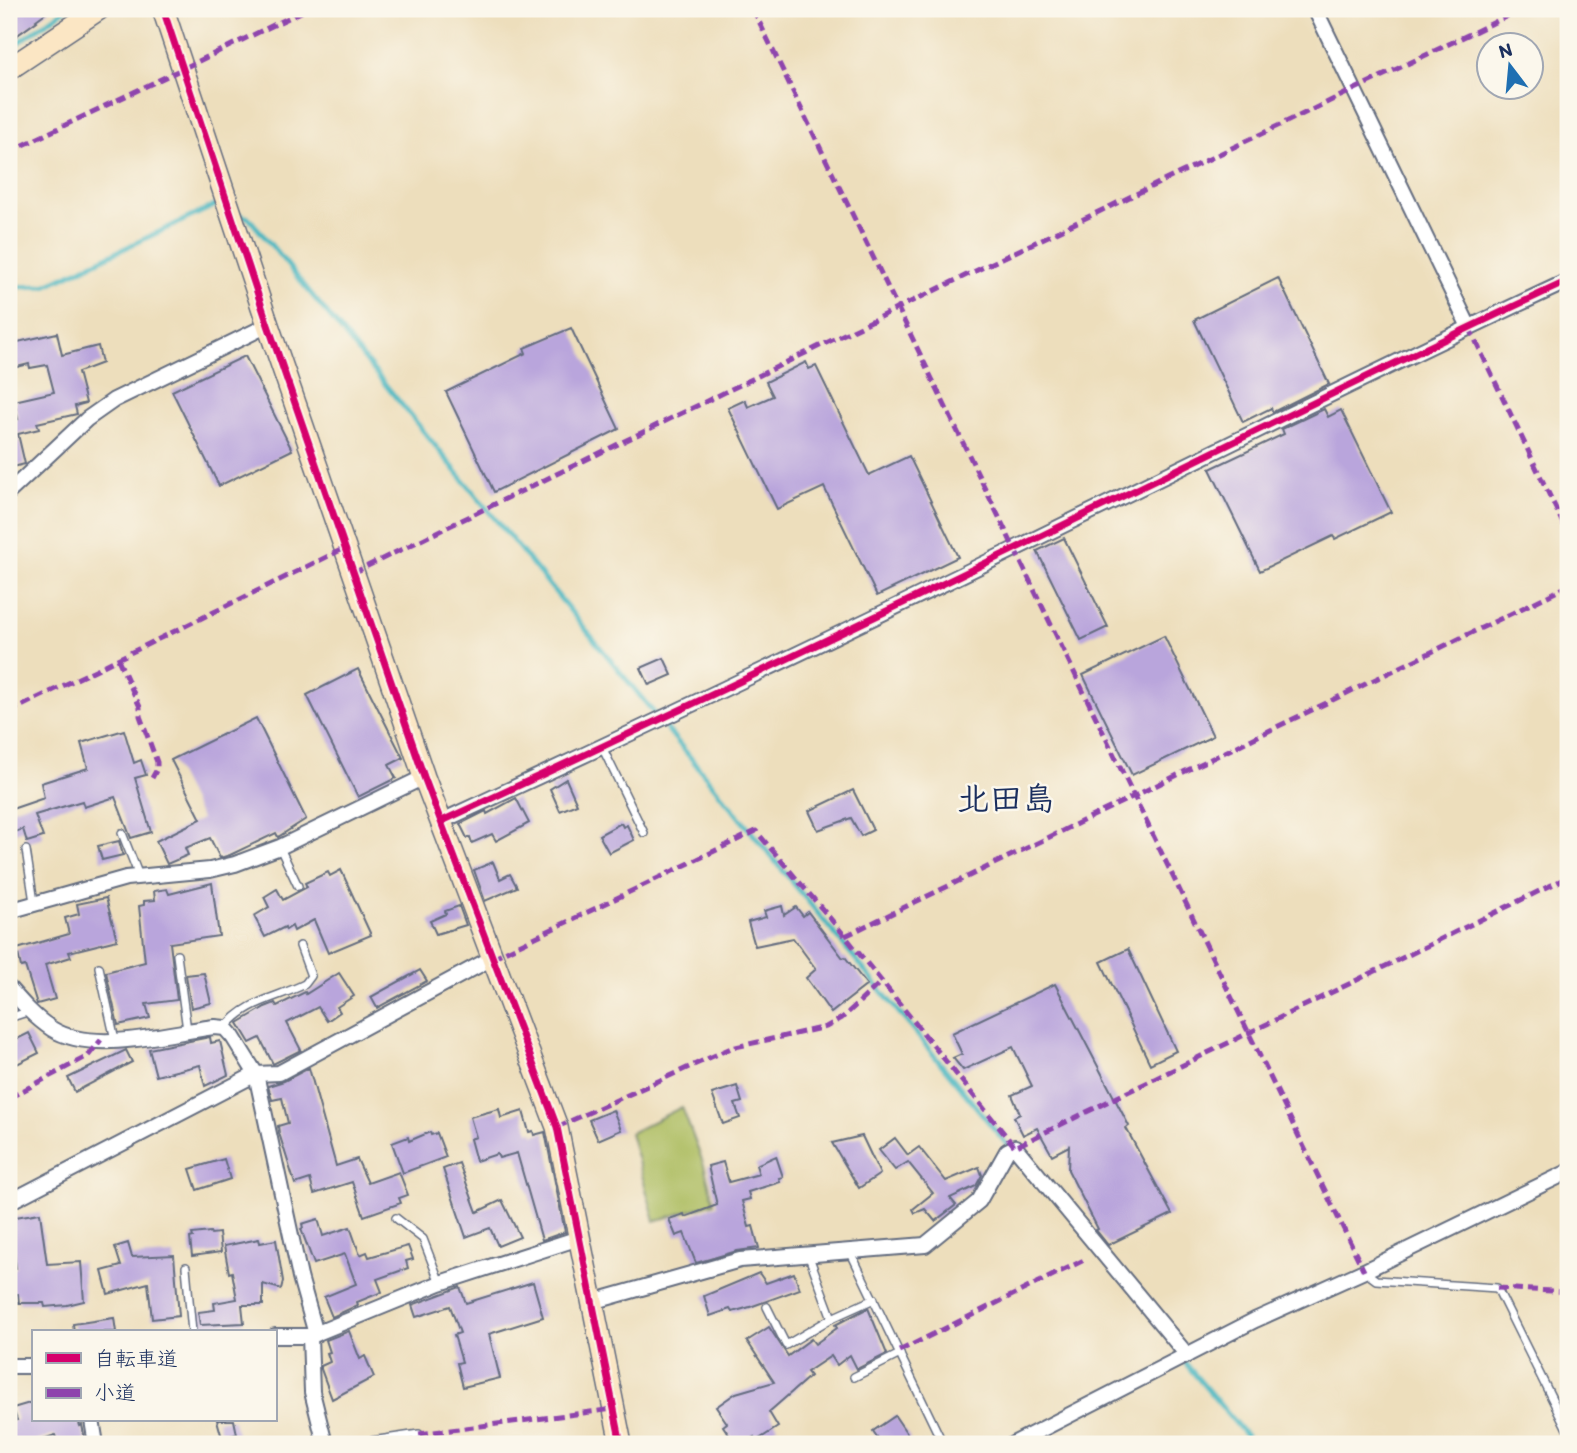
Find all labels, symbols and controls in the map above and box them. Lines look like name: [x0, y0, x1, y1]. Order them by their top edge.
north arrow: [1476, 32, 1546, 102]
text: N: [1496, 37, 1515, 63]
district label: 北田島: [957, 779, 1056, 818]
legend: [32, 1330, 276, 1422]
text: 自転車道: [94, 1346, 178, 1371]
text: 小道: [94, 1380, 136, 1405]

